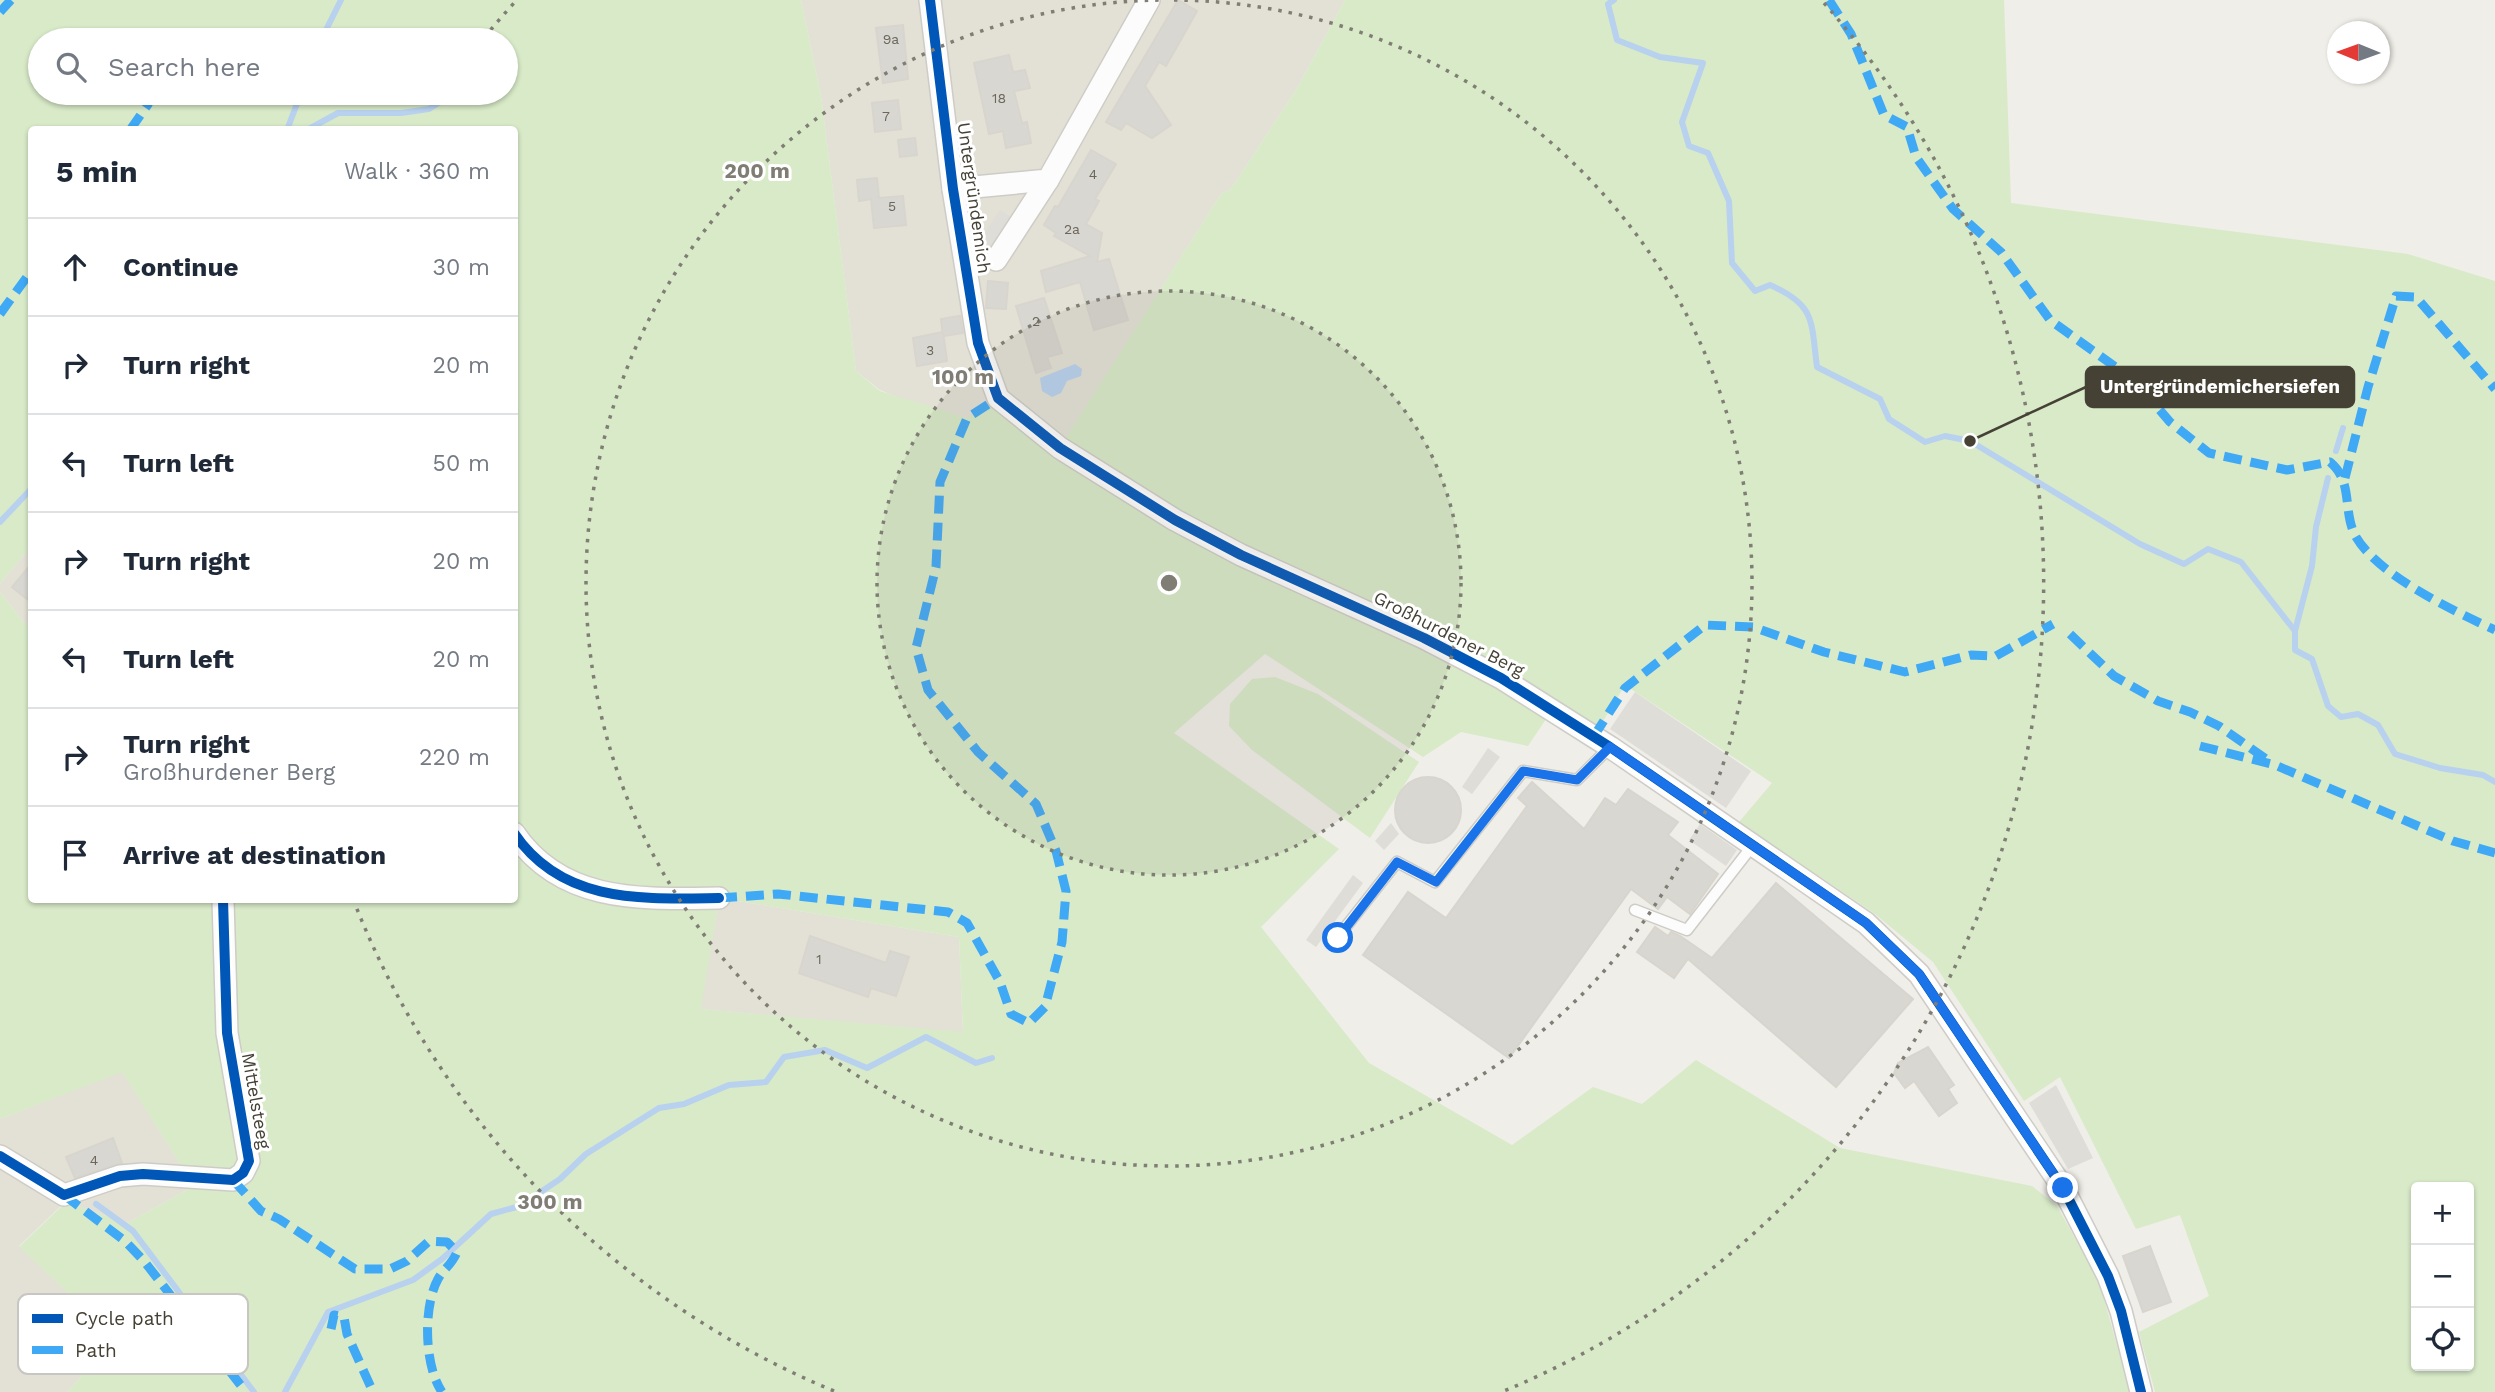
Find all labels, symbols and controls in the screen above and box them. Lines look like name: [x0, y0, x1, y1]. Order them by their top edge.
north arrow: [2327, 21, 2390, 84]
search box: [28, 28, 518, 105]
house number: 9a: [883, 31, 899, 47]
icon: search: [52, 48, 90, 86]
text: Search here: [108, 52, 260, 82]
house number: 18: [992, 90, 1006, 106]
house number: 7: [882, 108, 890, 124]
street label: Untergründemich: [953, 121, 996, 275]
text: 5 min: [56, 154, 138, 189]
text: Walk · 360 m: [344, 158, 490, 185]
text: 200 m: [724, 158, 790, 183]
house number: 4: [1089, 166, 1097, 182]
house number: 5: [888, 198, 896, 214]
house number: 2a: [1064, 221, 1080, 237]
icon: ahead: [56, 248, 94, 286]
text: Continue: [123, 252, 239, 282]
text: 30 m: [433, 254, 490, 281]
house number: 2: [1032, 313, 1040, 329]
house number: 3: [926, 342, 934, 358]
icon: right: [56, 346, 94, 384]
text: Turn right: [123, 350, 250, 380]
text: 20 m: [433, 352, 490, 379]
text: 100 m: [932, 364, 994, 389]
callout: Untergründemichersiefen: [2086, 367, 2354, 407]
text: Untergründemichersiefen: [2100, 375, 2340, 398]
icon: left: [56, 444, 94, 482]
text: Turn left: [123, 448, 234, 478]
text: 50 m: [433, 450, 490, 477]
icon: right: [56, 542, 94, 580]
text: Turn right: [123, 546, 250, 576]
text: 20 m: [433, 548, 490, 575]
centre of rings: [1157, 571, 1181, 595]
street label: Großhurdener Berg: [1370, 586, 1528, 681]
icon: left: [56, 640, 94, 678]
text: Turn left: [123, 644, 234, 674]
text: 20 m: [433, 646, 490, 673]
text: Turn right: [123, 729, 250, 759]
icon: right: [56, 738, 94, 776]
text: 220 m: [419, 744, 490, 771]
text: Großhurdener Berg: [123, 759, 335, 786]
icon: arrive: [56, 836, 94, 874]
text: Arrive at destination: [123, 840, 386, 870]
route start: [1322, 922, 1353, 953]
house number: 1: [816, 951, 822, 967]
street label: Mittelsteeg: [238, 1051, 275, 1151]
house number: 4: [90, 1152, 98, 1168]
route end: [2047, 1172, 2078, 1203]
map controls: [2411, 1182, 2474, 1371]
button: +: [2411, 1182, 2474, 1245]
text: 300 m: [517, 1189, 583, 1214]
button: −: [2411, 1245, 2474, 1308]
legend: [18, 1294, 248, 1374]
text: Cycle path: [75, 1307, 174, 1330]
button: locate: [2411, 1308, 2474, 1371]
text: Path: [75, 1339, 117, 1362]

